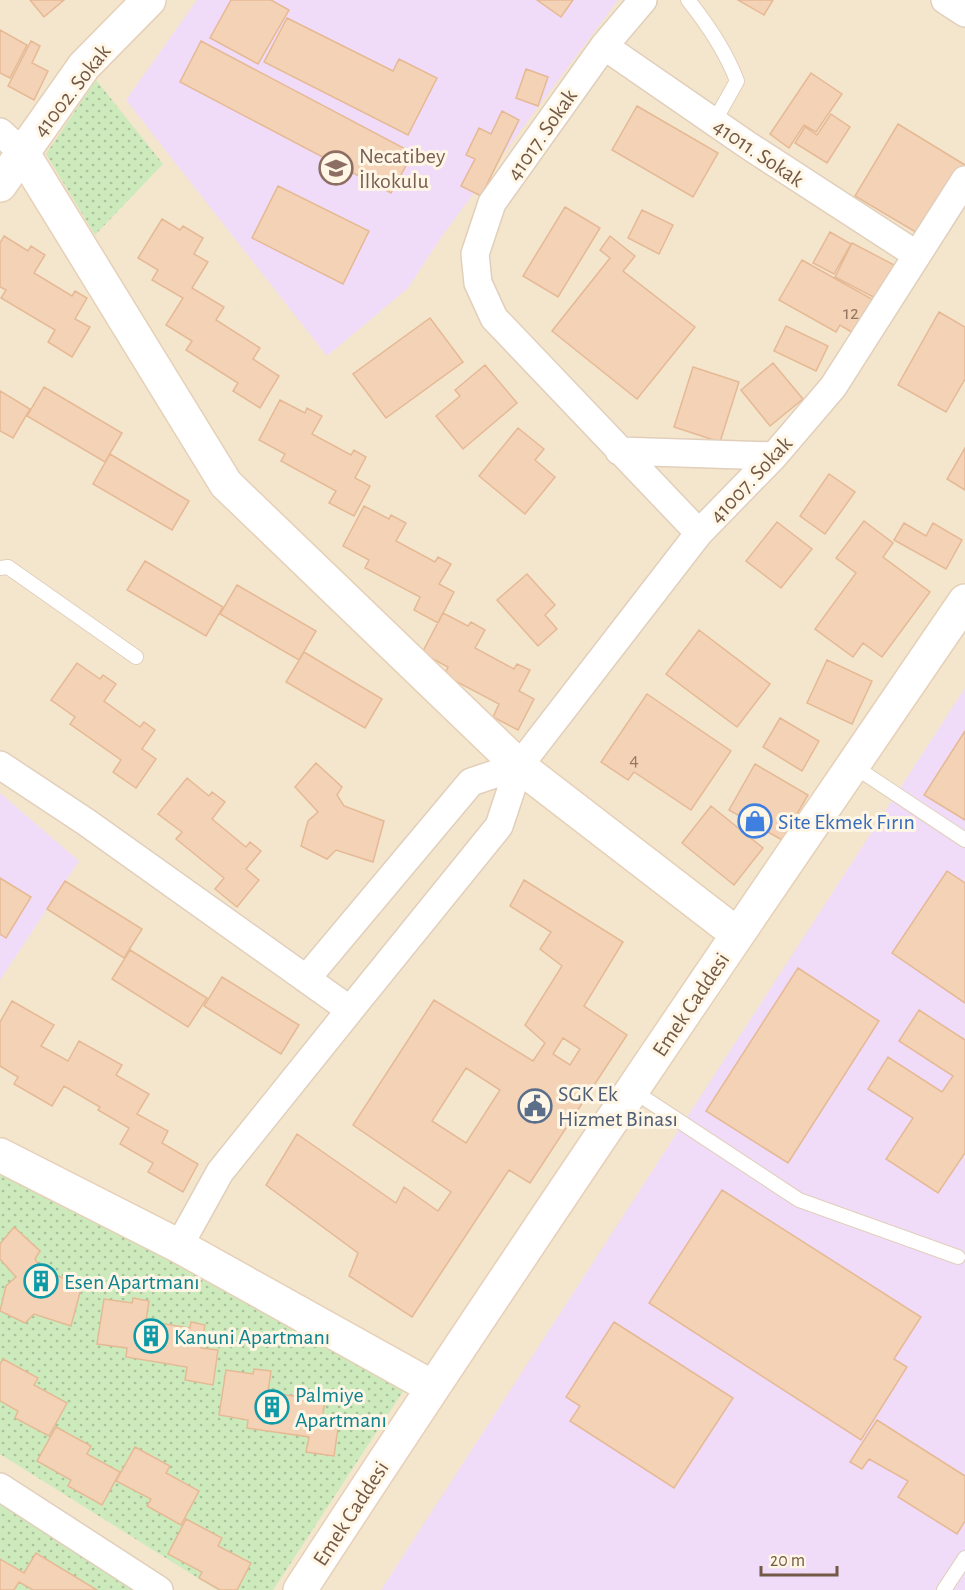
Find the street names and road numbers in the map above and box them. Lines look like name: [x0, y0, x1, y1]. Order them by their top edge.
street label: 41002. Sokak: [29, 40, 115, 141]
street label: 41017. Sokak: [502, 85, 581, 184]
street label: 41011. Sokak: [709, 115, 808, 191]
street label: 41007. Sokak: [705, 432, 796, 527]
street label: Emek Caddesi: [648, 949, 733, 1060]
street label: Emek Caddesi: [309, 1457, 393, 1570]

